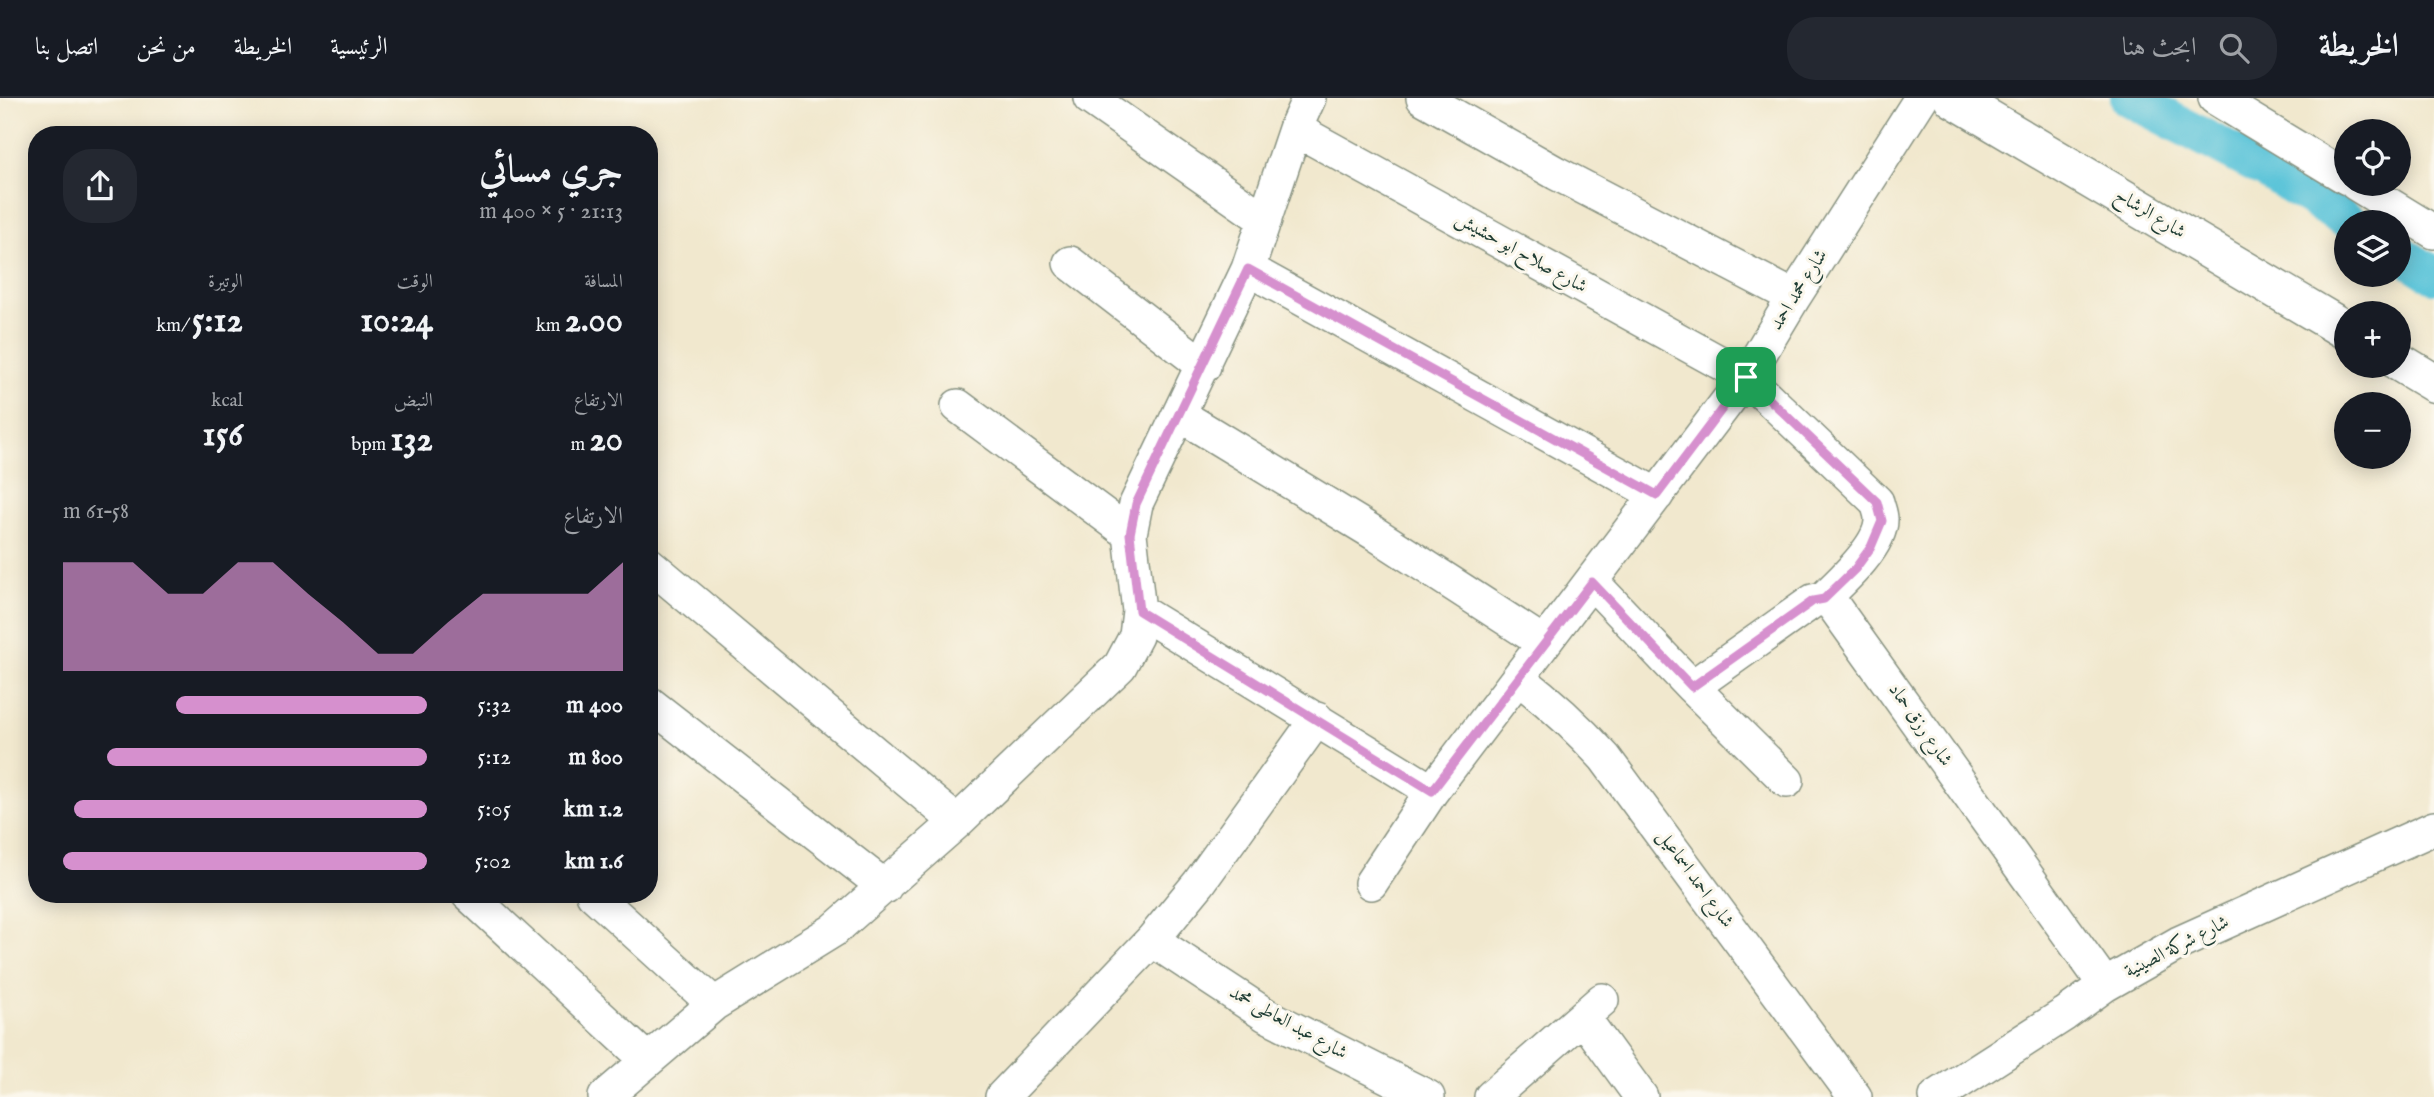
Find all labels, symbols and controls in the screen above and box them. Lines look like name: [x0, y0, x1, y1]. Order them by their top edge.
search box: [1787, 17, 2277, 80]
text: الخريطة: [2319, 26, 2399, 68]
icon: search: [2215, 29, 2253, 67]
text: ابحث هنا: [2122, 31, 2197, 64]
text: اتصل بنا: [35, 32, 98, 63]
text: من نحن: [136, 32, 196, 63]
text: الخريطة: [234, 32, 292, 63]
text: الرئيسية: [330, 32, 388, 63]
map controls: [2334, 119, 2411, 469]
button: locate: [2334, 119, 2411, 196]
text: جري مسائي: [479, 147, 623, 195]
button: share: [63, 149, 137, 223]
street label: شارع الرشاح: [2108, 183, 2190, 248]
text: 21:13 · 5 × 400 m: [479, 197, 623, 226]
street label: شارع صلاح ابو حشيش: [1449, 207, 1591, 303]
button: layers: [2334, 210, 2411, 287]
street label: شارع محمد احمد: [1765, 245, 1835, 336]
text: الوتيرة: [208, 270, 243, 294]
text: الوقت: [397, 270, 433, 294]
text: المسافة: [584, 270, 623, 294]
text: 5:12: [192, 299, 243, 344]
text: 10:24: [360, 299, 433, 344]
text: 2.00: [565, 299, 623, 344]
button: +: [2334, 301, 2411, 378]
text: /km: [156, 314, 192, 338]
text: km: [536, 314, 565, 338]
pin: [1716, 347, 1776, 407]
icon: arrive: [1727, 358, 1765, 396]
text: kcal: [211, 389, 243, 413]
text: النبض: [394, 389, 433, 413]
text: الارتفاع: [574, 389, 623, 413]
button: −: [2334, 392, 2411, 469]
text: 156: [203, 413, 243, 458]
text: 132: [390, 418, 433, 463]
text: 20: [589, 418, 623, 463]
text: bpm: [351, 433, 390, 457]
text: m: [571, 433, 589, 457]
text: 58–61 m: [63, 497, 129, 526]
text: الارتفاع: [563, 502, 623, 531]
street label: شارع رزق حماد: [1881, 679, 1957, 772]
text: 5:32: [477, 691, 511, 720]
text: 400 m: [566, 691, 623, 720]
text: 5:12: [477, 743, 511, 772]
text: 800 m: [569, 743, 623, 772]
text: 5:05: [477, 795, 511, 824]
text: 1.2 km: [564, 795, 623, 824]
street label: شارع احمد اسماعيل: [1650, 825, 1739, 934]
text: 5:02: [475, 847, 511, 876]
text: 1.6 km: [565, 847, 623, 876]
street label: شارع شركة الصينية: [2120, 909, 2234, 985]
street label: شارع عبد العاطى محمد: [1224, 981, 1351, 1067]

